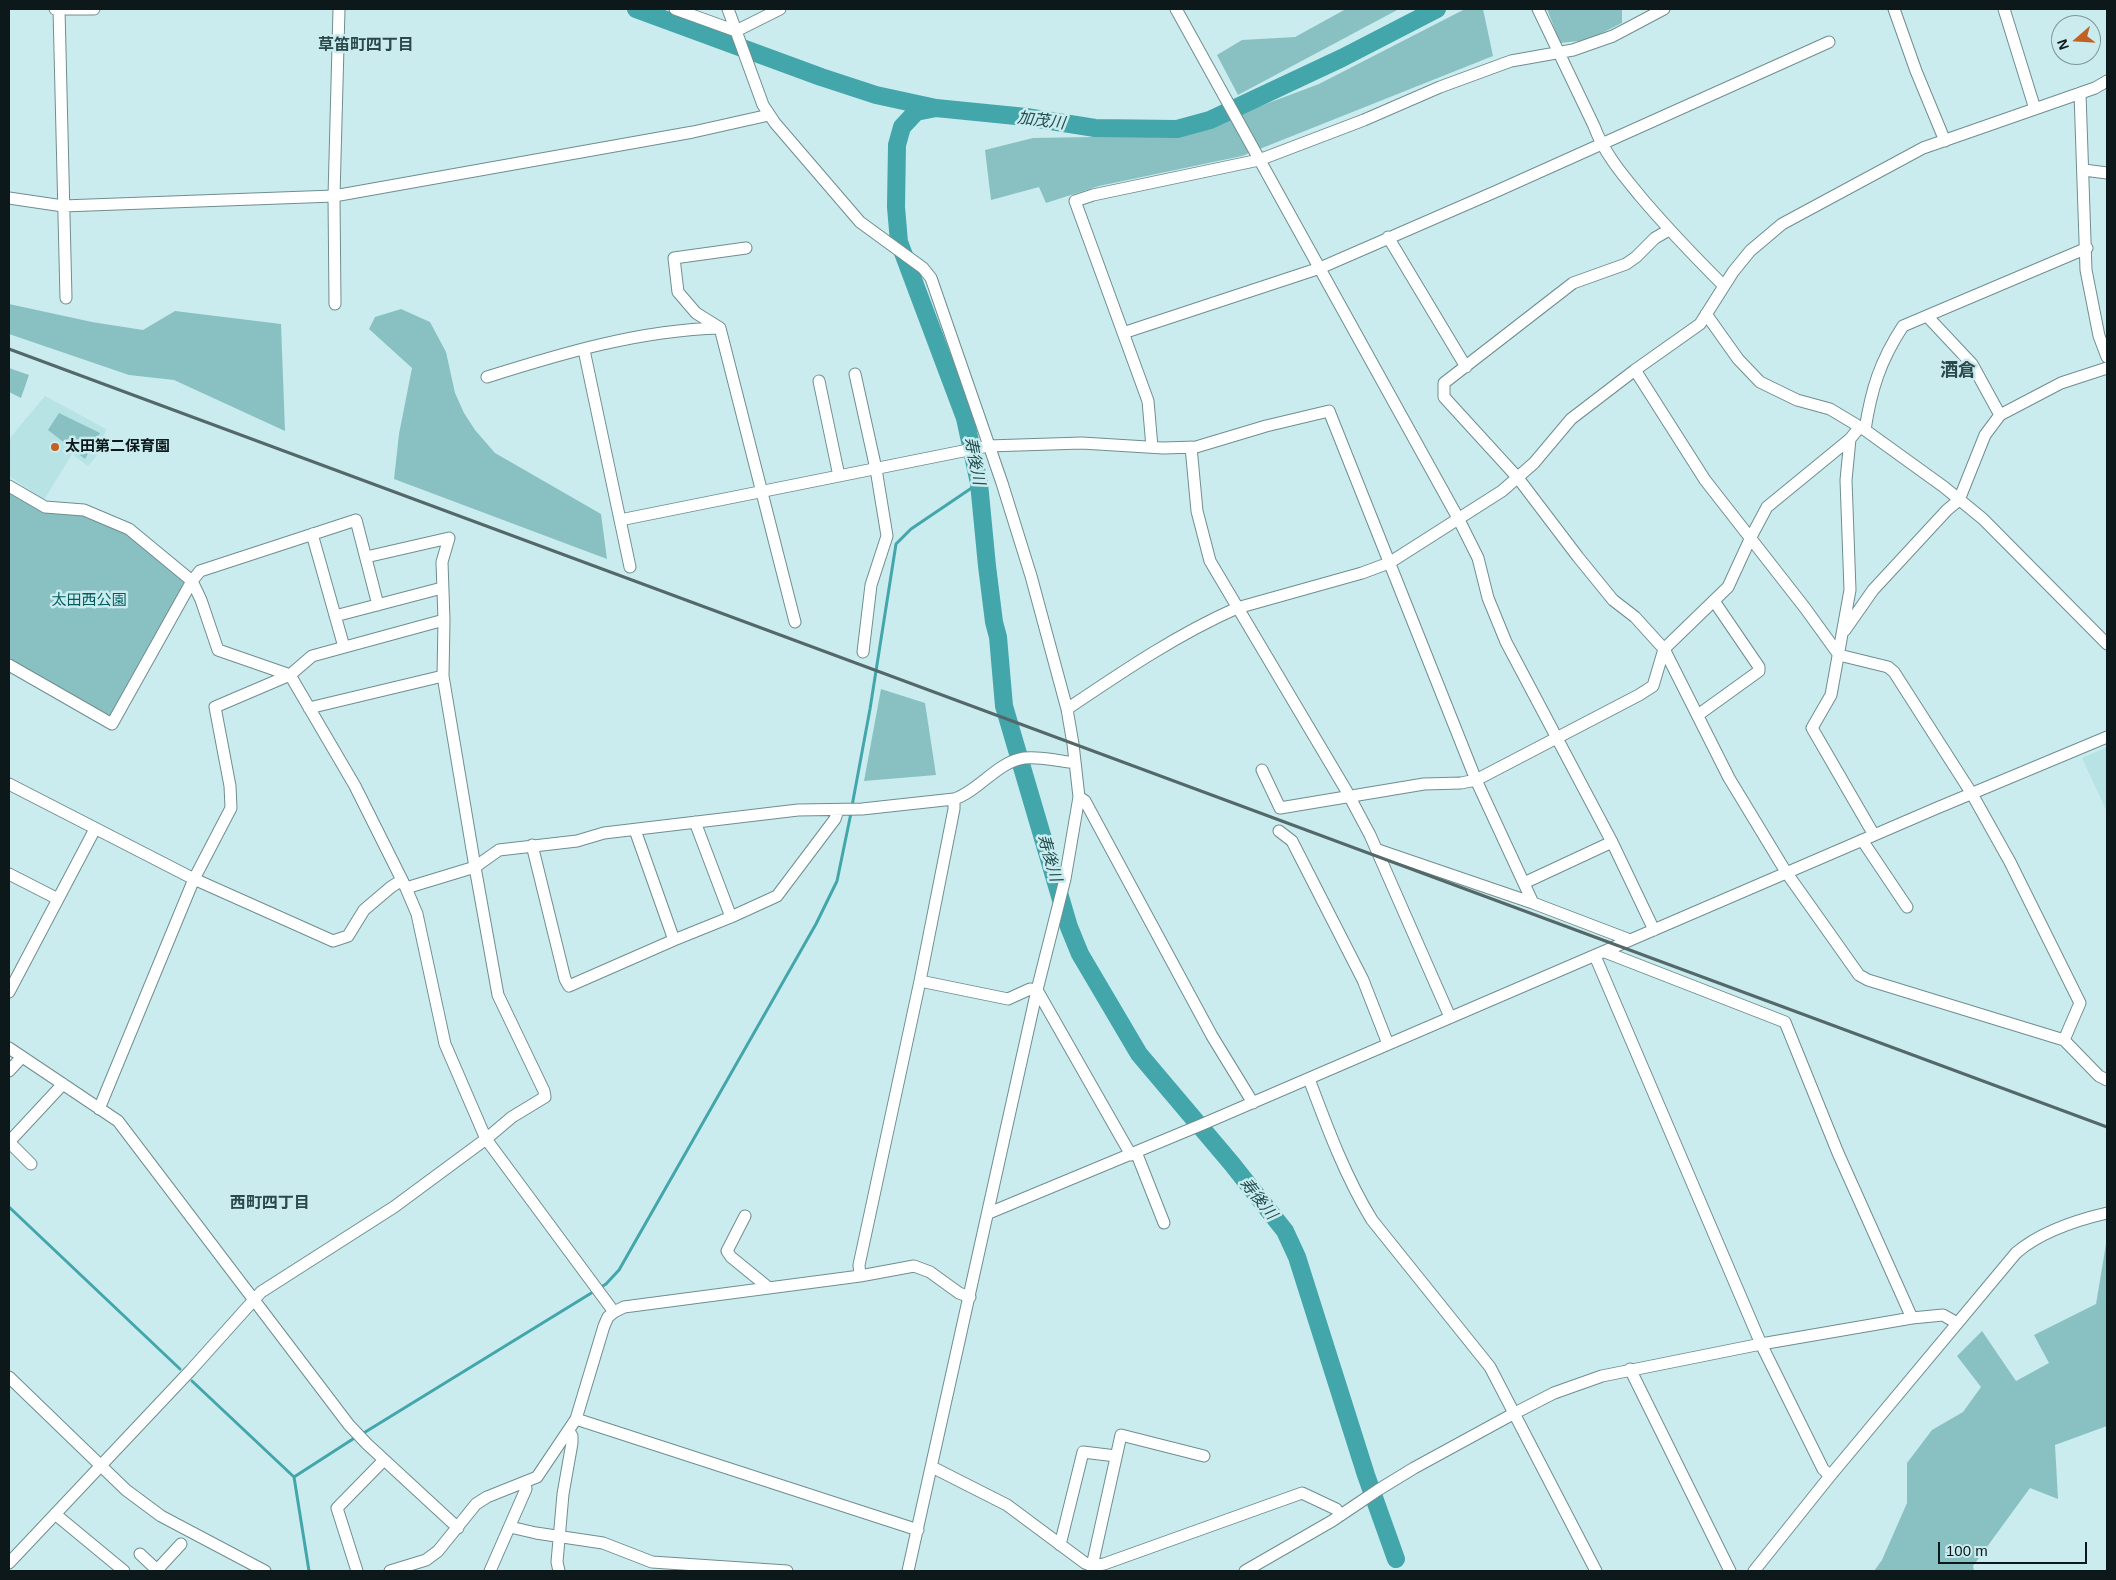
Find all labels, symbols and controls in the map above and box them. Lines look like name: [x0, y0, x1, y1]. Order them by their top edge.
north arrow: [2051, 15, 2101, 65]
district label: 草笛町四丁目: [318, 36, 414, 56]
text: N: [2054, 37, 2072, 52]
water label: 加茂川: [1016, 109, 1066, 133]
district label: 酒倉: [1940, 360, 1976, 382]
water label: 寿後川: [960, 436, 988, 486]
place label: 太田第二保育園: [65, 438, 170, 456]
marker: 太田第二保育園: [49, 441, 61, 453]
park label: 太田西公園: [52, 592, 126, 610]
water label: 寿後川: [1033, 832, 1065, 884]
water label: 寿後川: [1235, 1174, 1281, 1224]
district label: 西町四丁目: [230, 1194, 310, 1214]
scale bar: [1941, 1532, 2090, 1564]
text: 100 m: [1946, 1542, 1988, 1559]

